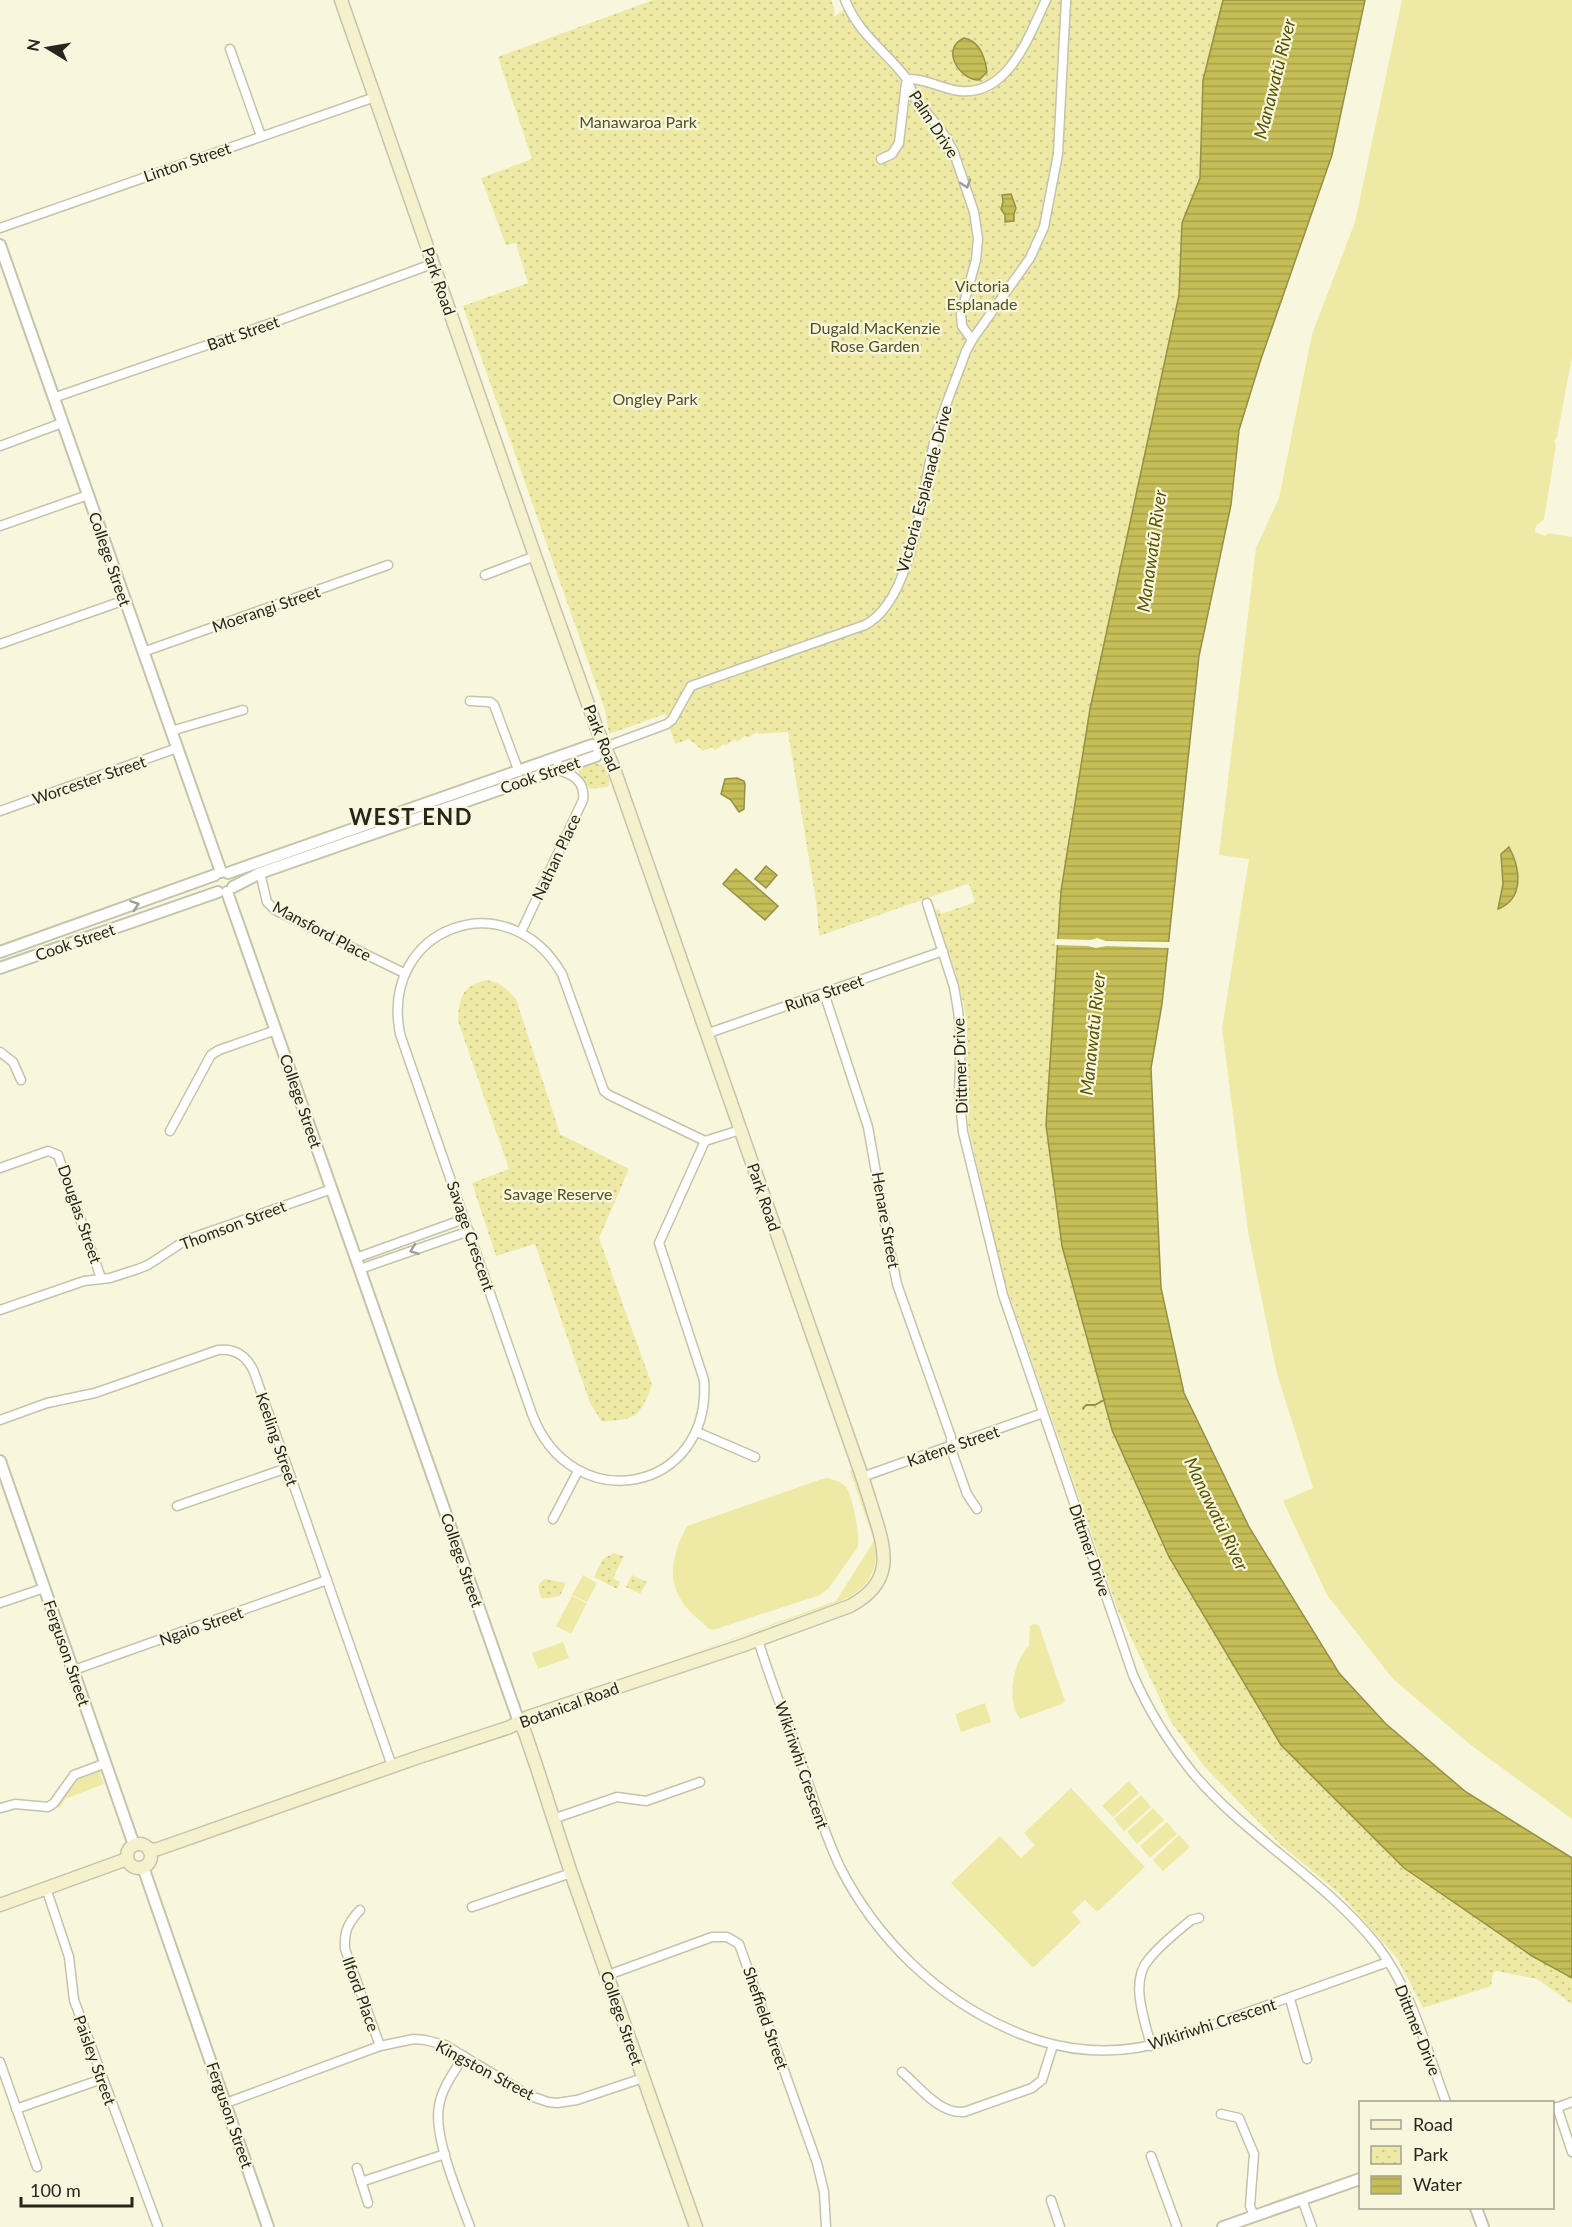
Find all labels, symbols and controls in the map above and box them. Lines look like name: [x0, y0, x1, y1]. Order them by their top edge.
water label: Manawatū River: [1248, 16, 1300, 141]
north arrow: [18, 18, 78, 78]
text: N: [22, 37, 43, 53]
street label: Palm Drive: [906, 86, 963, 161]
park label: Manawaroa Park: [579, 112, 698, 131]
street label: Linton Street: [141, 138, 233, 185]
one-way arrow: [959, 178, 971, 189]
street label: Park Road: [419, 244, 460, 317]
park label: Victoria Esplanade: [946, 276, 1018, 313]
street label: Batt Street: [204, 311, 282, 354]
park label: Dugald MacKenzie Rose Garden: [809, 318, 941, 355]
park label: Ongley Park: [612, 389, 698, 408]
street label: Victoria Esplanade Drive: [892, 403, 955, 574]
water label: Manawatū River: [1132, 488, 1171, 613]
street label: College Street: [85, 509, 136, 609]
street label: Moerangi Street: [209, 581, 323, 636]
street label: Park Road: [580, 701, 625, 774]
street label: Worcester Street: [30, 751, 148, 808]
street label: Cook Street: [497, 752, 582, 797]
district label: WEST END: [349, 803, 473, 830]
street label: Nathan Place: [527, 811, 584, 903]
street label: Mansford Place: [270, 897, 375, 964]
one-way arrow: [129, 900, 139, 913]
street label: Cook Street: [32, 919, 117, 964]
street label: Ruha Street: [782, 970, 866, 1015]
water label: Manawatū River: [1075, 971, 1109, 1096]
street label: Dittmer Drive: [948, 1018, 971, 1114]
street label: College Street: [276, 1051, 327, 1151]
street label: Park Road: [744, 1160, 785, 1233]
street label: Douglas Street: [55, 1162, 106, 1266]
street label: Henare Street: [869, 1170, 904, 1270]
street label: Savage Crescent: [444, 1178, 499, 1294]
park label: Savage Reserve: [504, 1184, 612, 1203]
street label: Thomson Street: [177, 1196, 289, 1253]
one-way arrow: [409, 1243, 420, 1256]
street label: Keeling Street: [253, 1389, 302, 1488]
street label: Katene Street: [904, 1421, 1002, 1470]
water label: Manawatū River: [1180, 1453, 1254, 1574]
street label: Dittmer Drive: [1066, 1501, 1115, 1598]
street label: College Street: [437, 1510, 488, 1610]
street label: Ferguson Street: [40, 1597, 95, 1709]
street label: Ngaio Street: [156, 1602, 245, 1649]
street label: Botanical Road: [516, 1678, 621, 1731]
street label: Wikiriwhi Crescent: [772, 1699, 833, 1831]
street label: Ilford Place: [339, 1954, 384, 2034]
street label: Sheffield Street: [740, 1964, 793, 2072]
street label: College Street: [597, 1968, 648, 2068]
street label: Dittmer Drive: [1392, 1982, 1445, 2078]
street label: Wikiriwhi Crescent: [1145, 1994, 1278, 2053]
street label: Paisley Street: [70, 2012, 121, 2108]
street label: Kingston Street: [433, 2036, 538, 2104]
street label: Ferguson Street: [203, 2059, 258, 2171]
legend: [1359, 2101, 1554, 2209]
text: Road: [1413, 2113, 1453, 2135]
text: Park: [1413, 2143, 1449, 2165]
scale bar: [21, 2170, 132, 2208]
text: Water: [1413, 2173, 1462, 2195]
text: 100 m: [30, 2179, 81, 2201]

